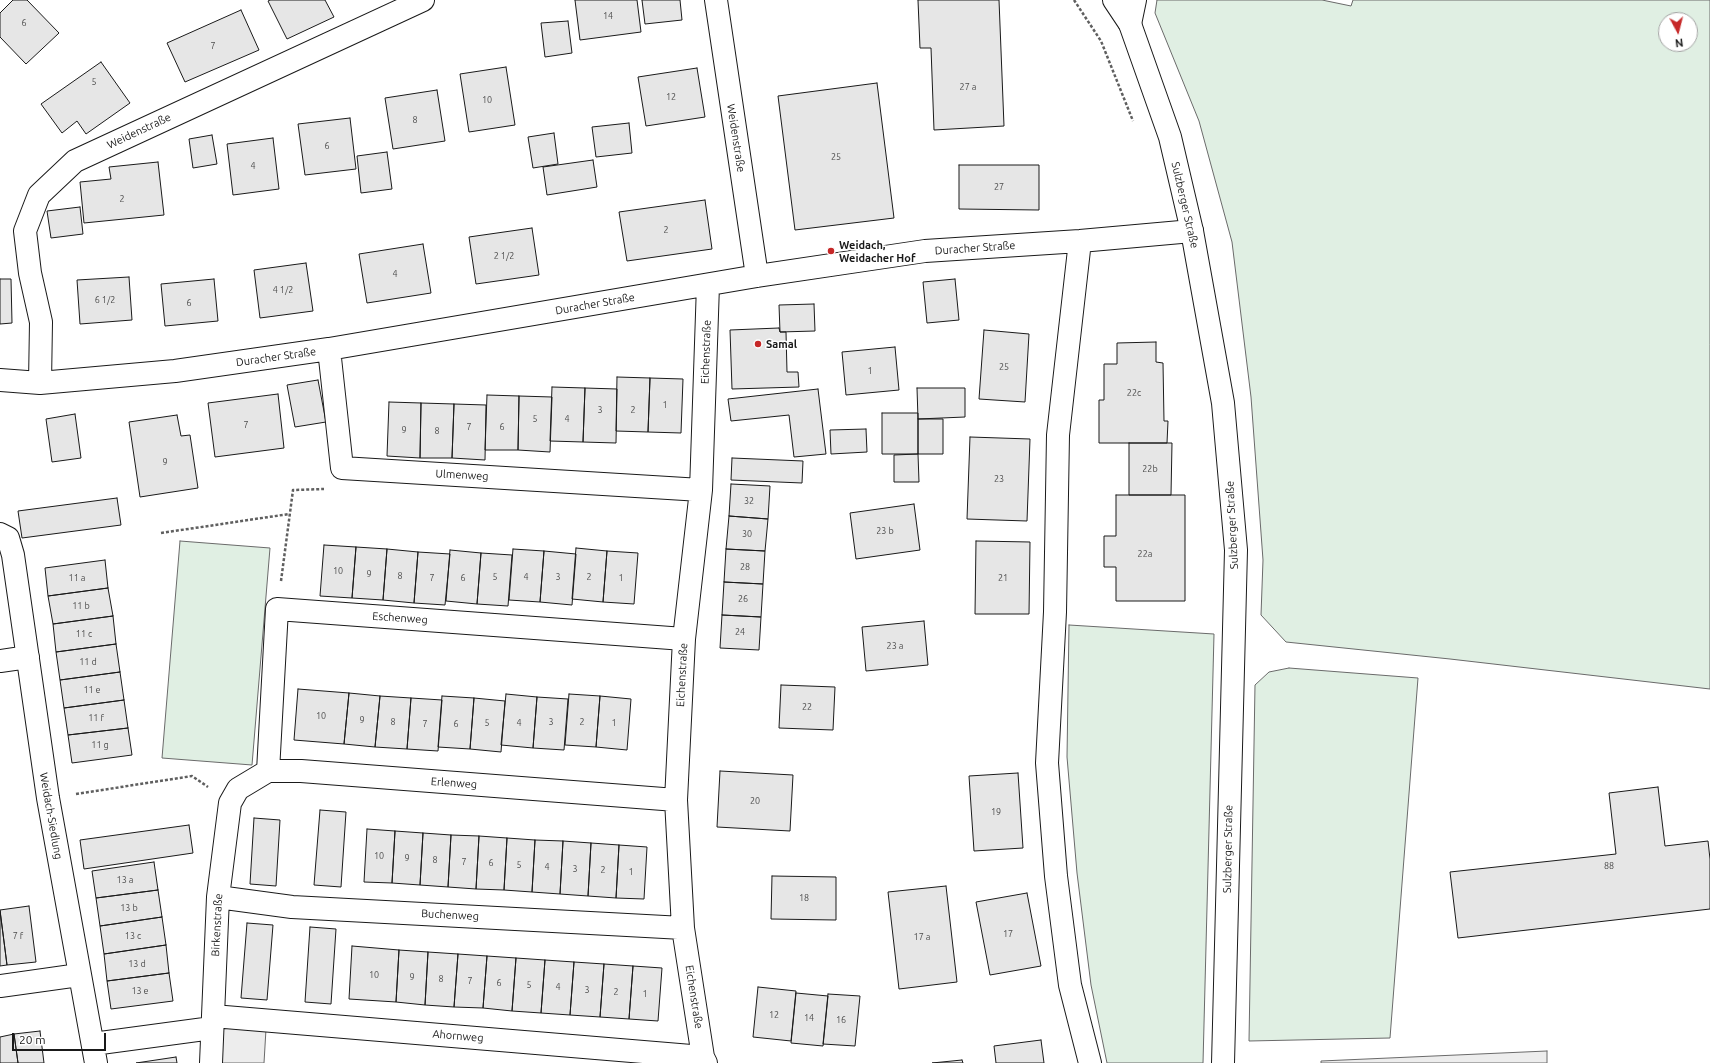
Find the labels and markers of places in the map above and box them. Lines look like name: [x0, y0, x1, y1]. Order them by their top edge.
place label: Weidach, Weidacher Hof: [839, 238, 915, 264]
marker: Weidach, Weidacher Hof: [826, 246, 836, 256]
place label: Samal: [766, 337, 797, 351]
marker: Samal: [753, 339, 763, 349]

